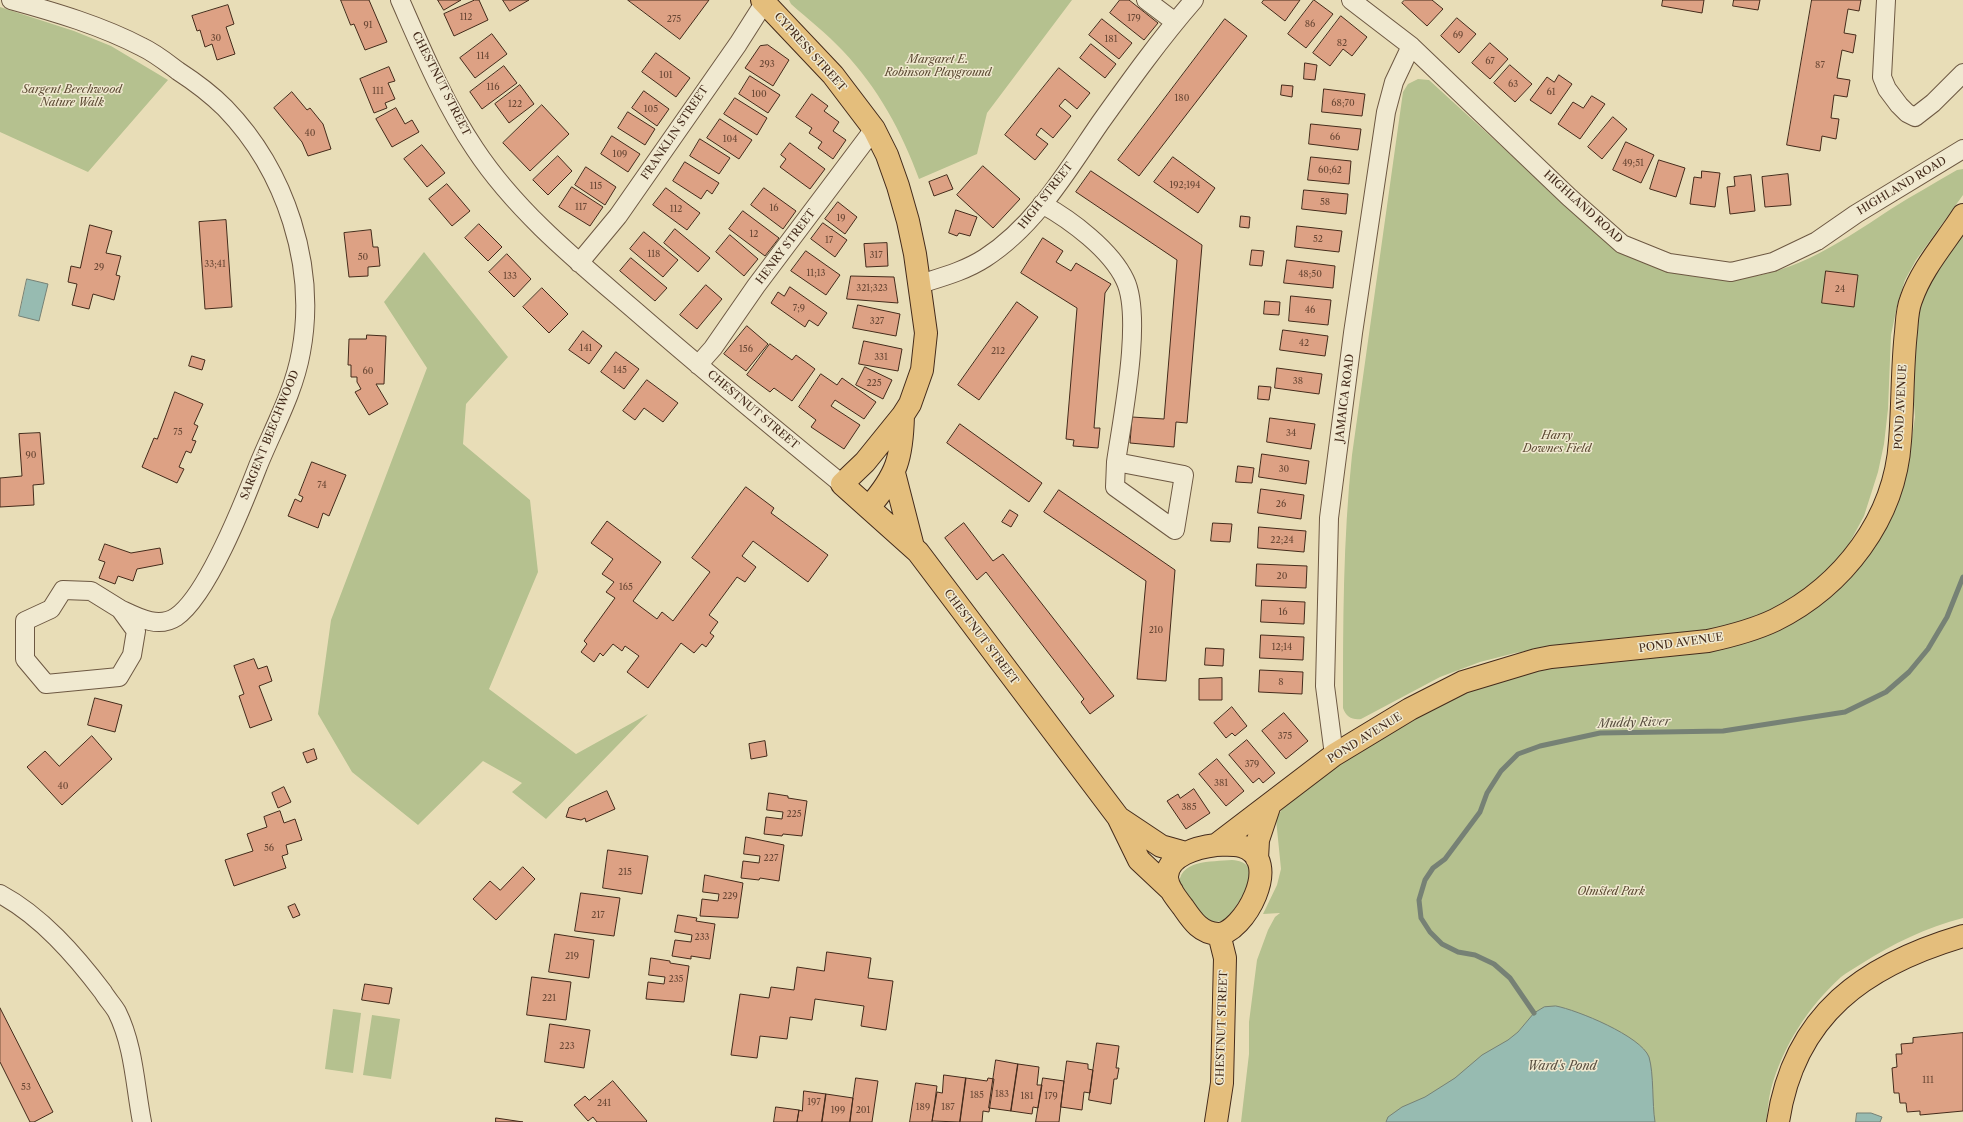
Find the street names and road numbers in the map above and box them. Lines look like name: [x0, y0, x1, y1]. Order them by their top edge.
street label: CYPRESS STREET: [771, 10, 849, 94]
street label: CHESTNUT STREET: [409, 30, 473, 138]
street label: FRANKLIN STREET: [639, 83, 711, 183]
street label: HIGHLAND ROAD: [1855, 154, 1949, 218]
street label: HIGH STREET: [1016, 160, 1076, 232]
street label: HIGHLAND ROAD: [1541, 168, 1625, 246]
street label: HENRY STREET: [753, 207, 819, 287]
street label: JAMAICA ROAD: [1333, 353, 1357, 443]
street label: POND AVENUE: [1892, 364, 1910, 450]
street label: SARGENT BEECHWOOD: [238, 368, 302, 502]
street label: CHESTNUT STREET: [705, 368, 801, 452]
street label: CHESTNUT STREET: [941, 587, 1021, 687]
street label: POND AVENUE: [1638, 631, 1724, 655]
street label: POND AVENUE: [1325, 710, 1405, 766]
street label: CHESTNUT STREET: [1213, 970, 1231, 1086]

